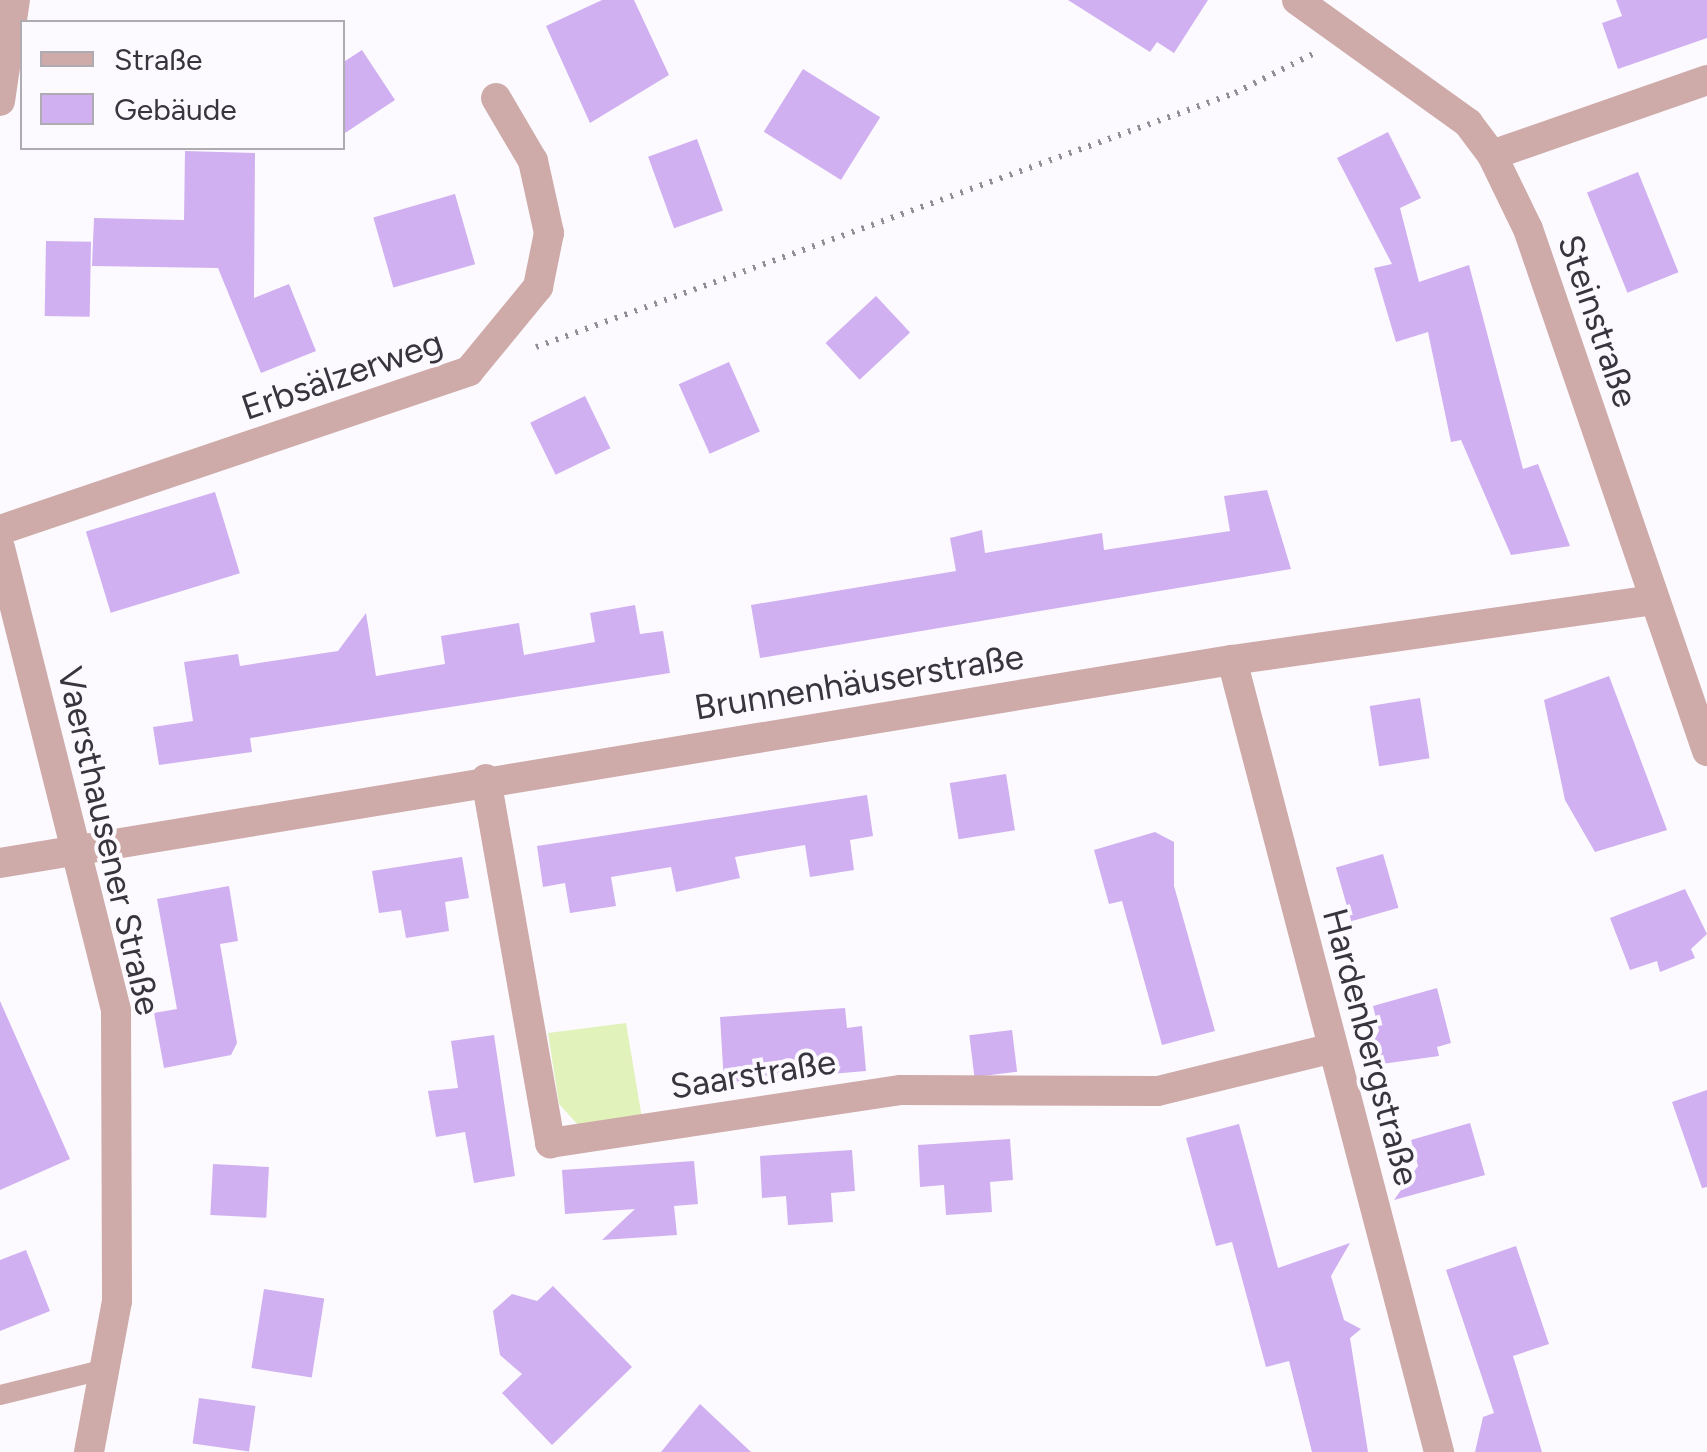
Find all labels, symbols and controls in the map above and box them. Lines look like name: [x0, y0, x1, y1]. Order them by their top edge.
legend: [20, 20, 345, 150]
text: Straße: [114, 41, 203, 78]
text: Gebäude: [114, 91, 237, 128]
street label: Steinstraße: [1549, 229, 1647, 413]
street label: Erbsälzerweg: [236, 321, 448, 429]
street label: Brunnenhäuserstraße: [691, 635, 1027, 729]
street label: Vaersthausener Straße: [49, 663, 169, 1019]
street label: Hardenbergstraße: [1314, 904, 1428, 1190]
street label: Saarstraße: [667, 1040, 839, 1108]

